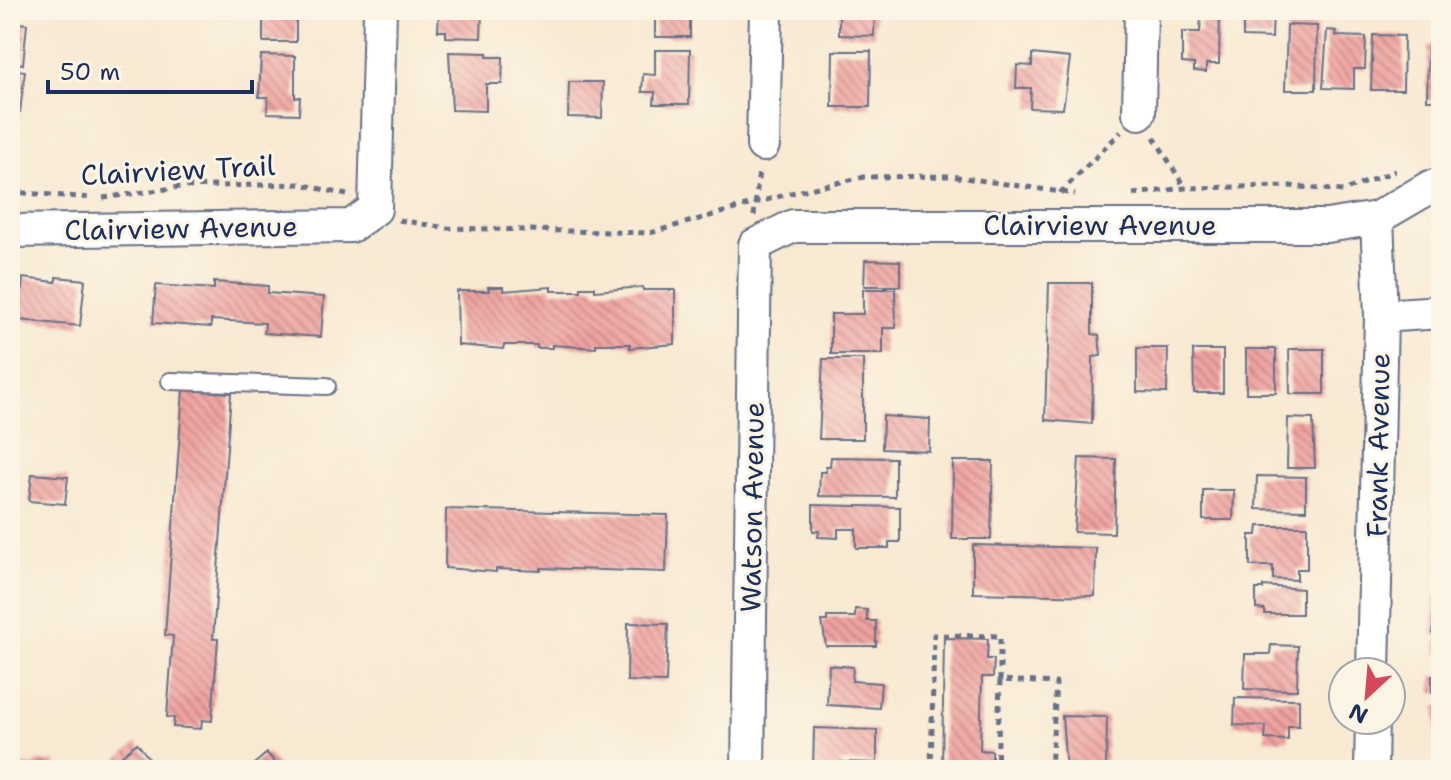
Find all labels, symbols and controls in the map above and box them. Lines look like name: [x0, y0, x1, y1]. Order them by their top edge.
scale bar: [48, 44, 252, 94]
text: 50 m: [60, 56, 120, 88]
street label: Clairview Trail: [80, 146, 277, 194]
street label: Clairview Avenue: [983, 206, 1217, 244]
street label: Clairview Avenue: [64, 207, 298, 249]
street label: Frank Avenue: [1357, 352, 1399, 538]
street label: Watson Avenue: [731, 401, 773, 613]
north arrow: [1327, 656, 1407, 736]
text: N: [1344, 697, 1373, 730]

